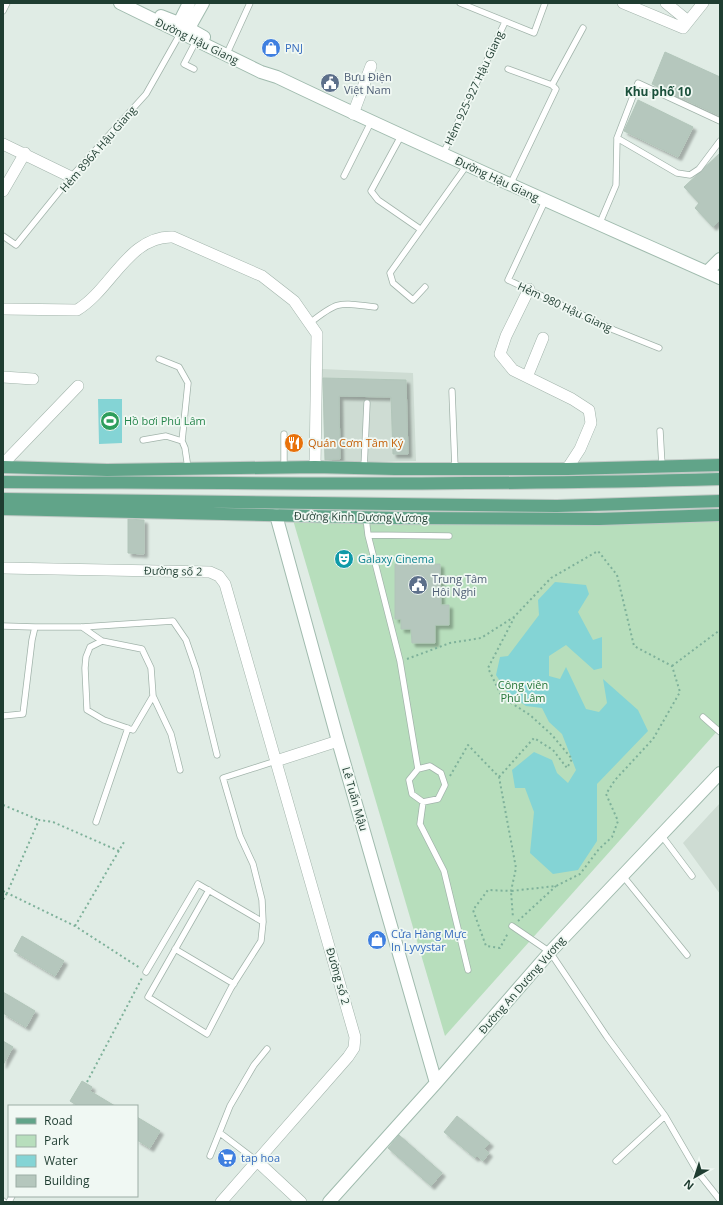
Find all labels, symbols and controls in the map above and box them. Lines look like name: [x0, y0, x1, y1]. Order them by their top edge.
street label: Đường Hậu Giang: [153, 14, 241, 67]
street label: Hẻm 925-927 Hậu Giang: [440, 28, 507, 148]
shop icon: PNJ: [260, 37, 282, 59]
place label: PNJ: [285, 40, 303, 55]
place label: Bưu Điện Việt Nam: [344, 69, 392, 97]
public building icon: Bưu Điện Việt Nam: [319, 72, 341, 94]
district label: Khu phố 10: [625, 83, 691, 100]
street label: Hẻm 896A Hậu Giang: [56, 102, 139, 195]
street label: Đường Hậu Giang: [453, 153, 542, 205]
street label: Hẻm 980 Hậu Giang: [516, 278, 615, 335]
sports icon: Hồ bơi Phú Lâm: [99, 410, 121, 432]
place label: Hồ bơi Phú Lâm: [124, 413, 206, 428]
restaurant icon: Quán Cơm Tâm Ký: [283, 432, 305, 454]
place label: Quán Cơm Tâm Ký: [308, 435, 404, 450]
street label: Đường Kinh Dương Vương: [294, 508, 428, 525]
theatre icon: Galaxy Cinema: [333, 548, 355, 570]
place label: Galaxy Cinema: [358, 551, 434, 566]
street label: Đường số 2: [144, 562, 202, 579]
place label: Trung Tâm Hôi Nghi: [432, 571, 487, 599]
public building icon: Trung Tâm Hôi Nghi: [407, 574, 429, 596]
park label: Công viên Phú Lâm: [498, 677, 548, 705]
street label: Lê Tuấn Mậu: [339, 765, 372, 833]
place label: Cửa Hàng Mực In Lyvystar: [391, 926, 466, 954]
shop icon: Cửa Hàng Mực In Lyvystar: [366, 929, 388, 951]
street label: Đường An Dương Vương: [475, 933, 568, 1037]
street label: Đường số 2: [323, 946, 354, 1006]
legend: [8, 1105, 138, 1197]
text: Road: [44, 1112, 73, 1129]
text: Park: [44, 1132, 70, 1149]
supermarket icon: tap hoa: [216, 1147, 238, 1169]
place label: tap hoa: [241, 1150, 280, 1165]
text: Water: [44, 1152, 78, 1169]
north arrow: [675, 1157, 715, 1197]
text: Building: [44, 1172, 90, 1189]
text: N: [680, 1177, 697, 1194]

